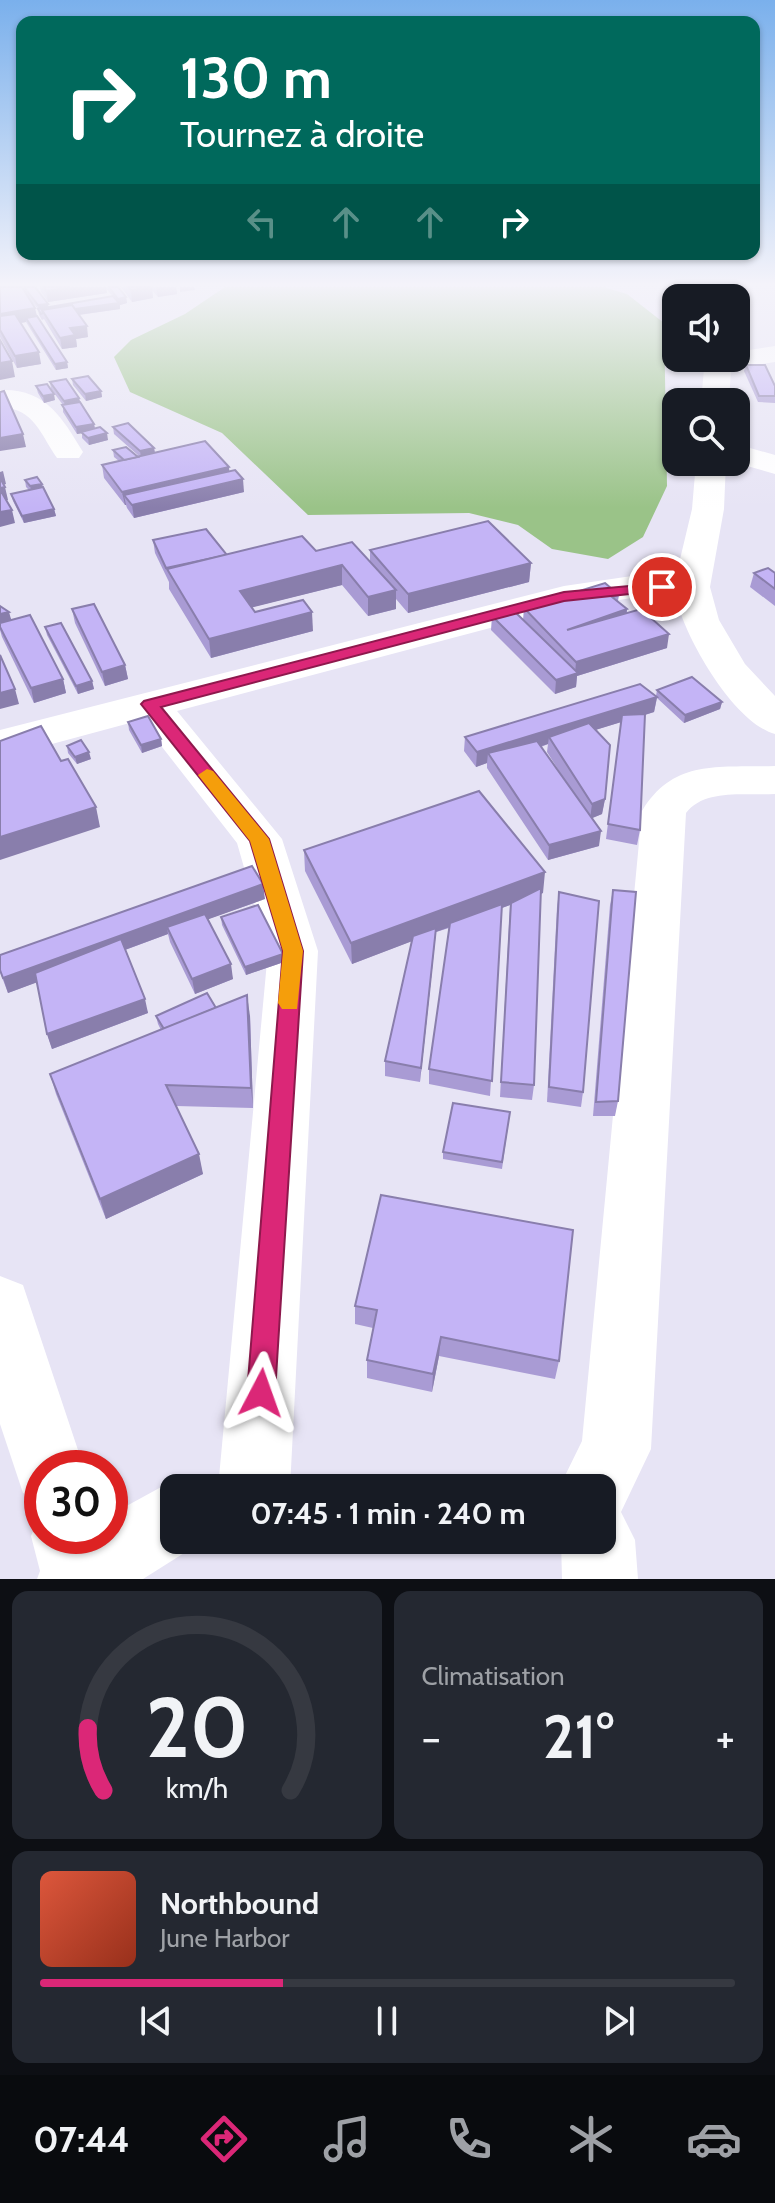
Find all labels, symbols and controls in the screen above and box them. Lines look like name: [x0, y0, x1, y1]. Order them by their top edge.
text: 130 m: [180, 44, 332, 112]
icon: right: [48, 48, 152, 152]
text: Tournez à droite: [180, 112, 424, 156]
icon: left: [240, 200, 284, 244]
icon: ahead: [324, 200, 368, 244]
icon: ahead: [408, 200, 452, 244]
icon: right: [492, 200, 536, 244]
map controls: [662, 284, 750, 476]
button: sound: [662, 284, 750, 372]
button: search: [662, 388, 750, 476]
pin: [628, 553, 696, 621]
icon: arrive: [640, 565, 684, 609]
position arrow: [219, 1351, 303, 1435]
speed limit sign: 30: [24, 1450, 128, 1554]
text: 07:45 · 1 min · 240 m: [251, 1495, 525, 1532]
text: Climatisation: [422, 1660, 565, 1692]
text: 20: [145, 1677, 248, 1778]
text: 21°: [543, 1700, 614, 1773]
text: −: [422, 1711, 441, 1764]
text: +: [716, 1711, 735, 1764]
text: km/h: [165, 1770, 228, 1805]
text: Northbound: [160, 1885, 319, 1922]
text: June Harbor: [160, 1922, 289, 1954]
icon: previous: [134, 1999, 178, 2043]
icon: pause: [365, 1999, 409, 2043]
icon: next: [597, 1999, 641, 2043]
icon: directions: [196, 2111, 252, 2167]
icon: music: [319, 2111, 375, 2167]
icon: phone: [441, 2111, 497, 2167]
icon: climate: [563, 2111, 619, 2167]
icon: car: [686, 2111, 742, 2167]
text: 07:44: [33, 2117, 130, 2161]

